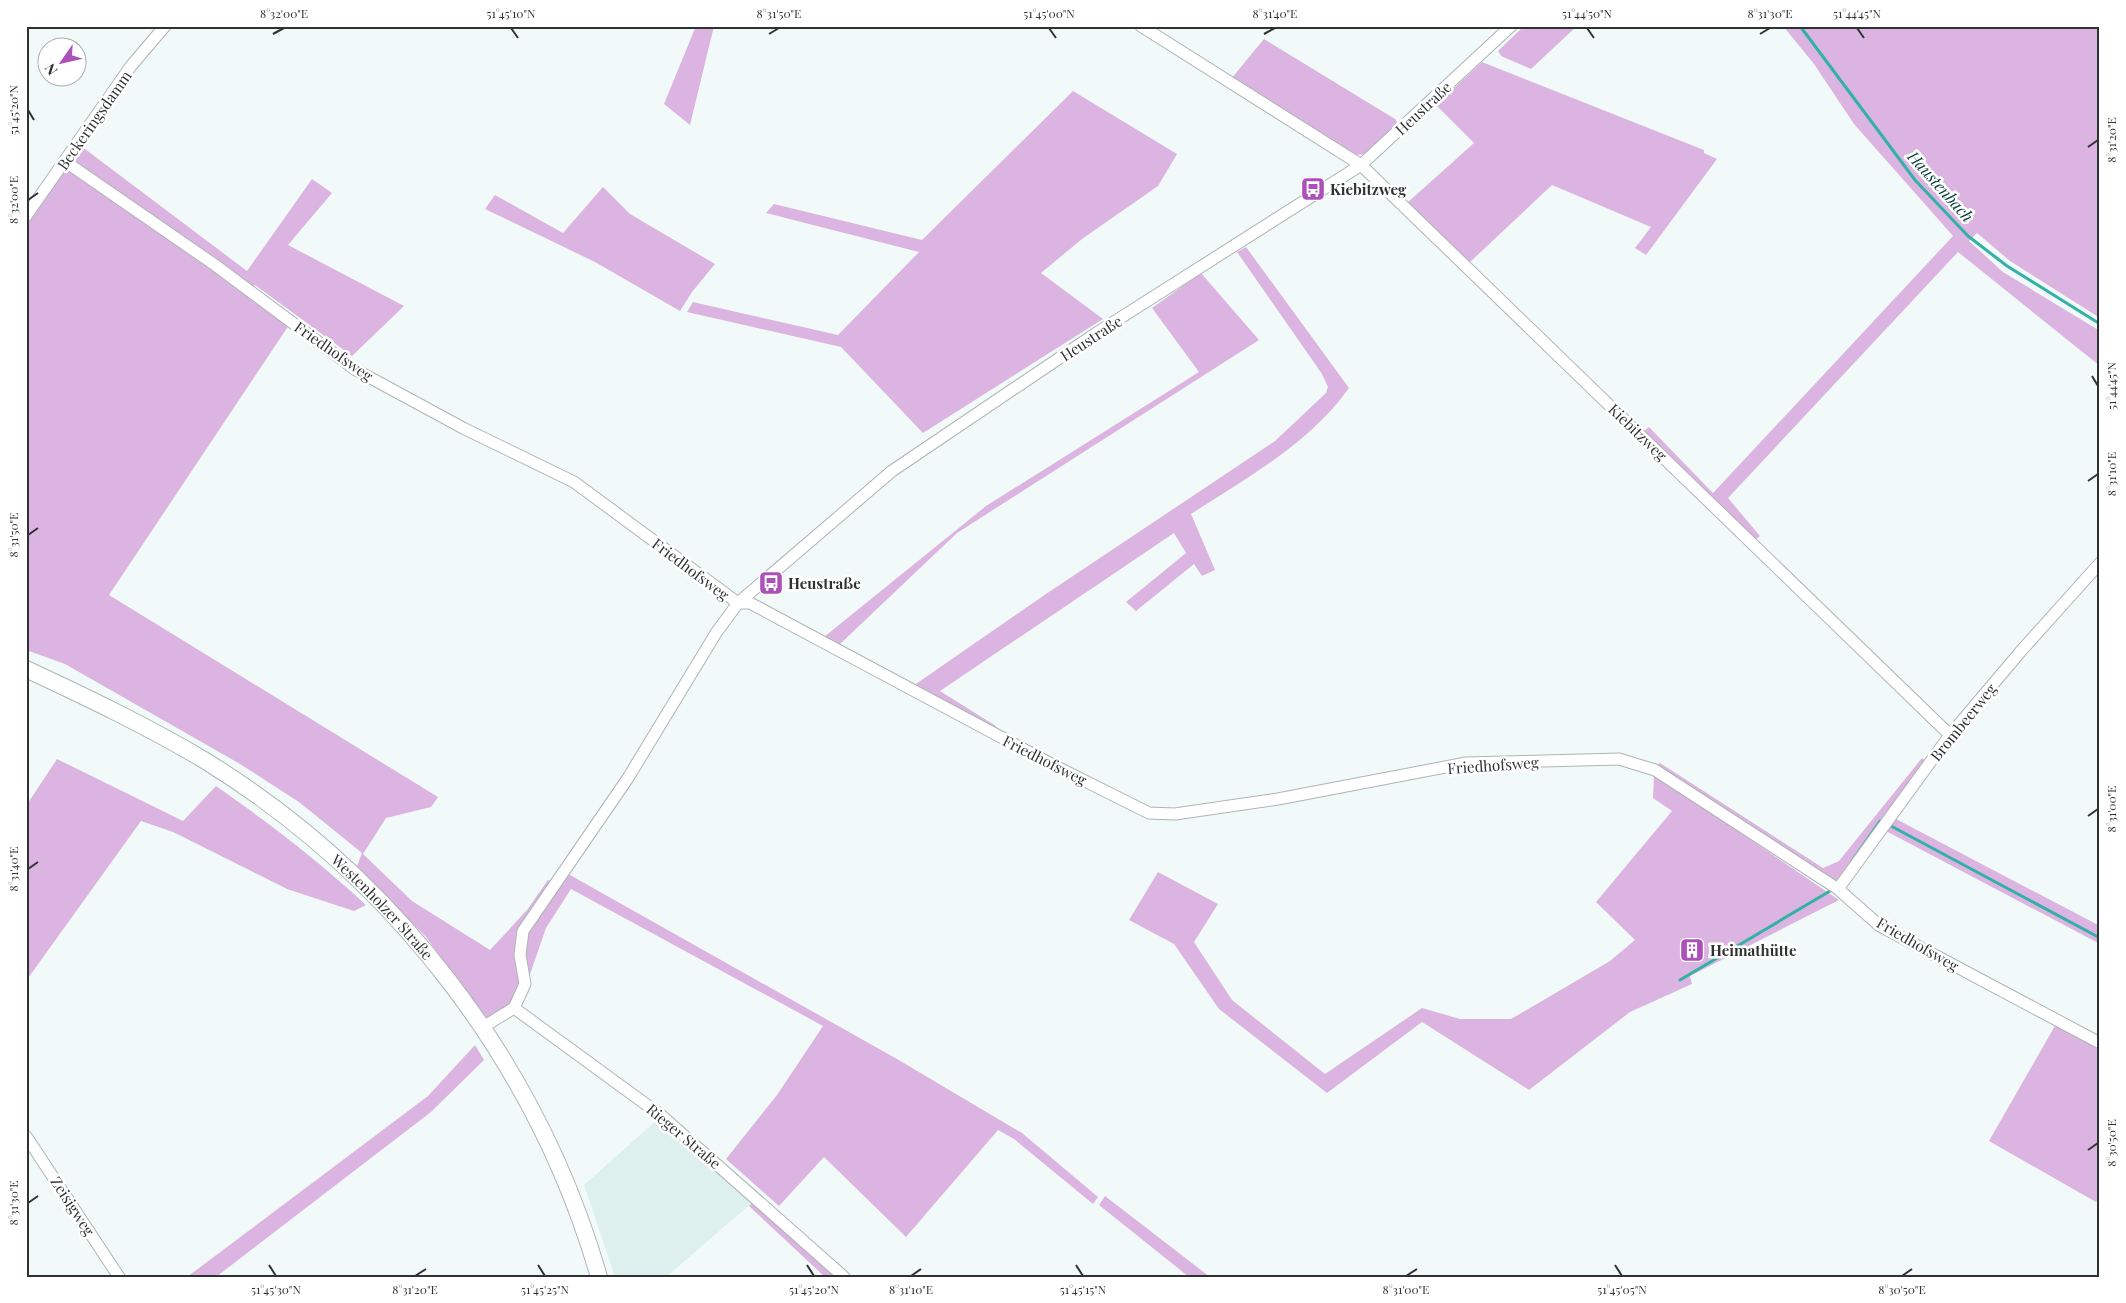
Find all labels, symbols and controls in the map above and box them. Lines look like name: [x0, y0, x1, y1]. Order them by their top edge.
text: 8°32'00"E: [260, 5, 308, 21]
text: 51°45'10"N: [487, 5, 536, 21]
text: 8°31'50"E: [757, 5, 801, 21]
text: 51°45'00"N: [1023, 5, 1075, 21]
text: 8°31'40"E: [1253, 5, 1297, 21]
text: 51°44'50"N: [1562, 5, 1613, 21]
text: 8°31'30"E: [1747, 5, 1793, 21]
text: 51°44'45"N: [1833, 5, 1882, 21]
north arrow: [38, 38, 88, 88]
text: N: [40, 60, 62, 79]
street label: Beckeringsdamm: [52, 66, 136, 174]
street label: Heustraße: [1391, 77, 1455, 139]
text: 51°45'20"N: [5, 84, 21, 135]
text: 8°31'20"E: [2103, 117, 2119, 163]
water label: Haustenbach: [1903, 145, 1978, 226]
text: 8°32'00"E: [5, 176, 21, 224]
bus stop icon: Kiebitzweg: [1300, 176, 1326, 202]
place label: Kiebitzweg: [1330, 179, 1407, 199]
street label: Heustraße: [1056, 311, 1126, 365]
street label: Friedhofsweg: [291, 317, 377, 385]
text: 51°44'45"N: [2103, 361, 2119, 410]
street label: Kiebitzweg: [1604, 399, 1672, 465]
text: 8°31'10"E: [2103, 452, 2119, 496]
text: 8°31'50"E: [5, 513, 21, 557]
street label: Friedhofsweg: [648, 533, 734, 605]
bus stop icon: Heustraße: [758, 570, 784, 596]
place label: Heustraße: [788, 573, 861, 593]
street label: Brombeerweg: [1926, 679, 2001, 765]
street label: Friedhofsweg: [1000, 730, 1090, 790]
street label: Friedhofsweg: [1447, 752, 1539, 778]
text: 8°31'00"E: [2103, 786, 2119, 832]
text: 8°31'40"E: [5, 847, 21, 891]
street label: Westenholzer Straße: [327, 849, 438, 964]
street label: Friedhofsweg: [1873, 912, 1963, 976]
building icon: Heimathütte: [1679, 937, 1705, 963]
place label: Heimathütte: [1710, 940, 1797, 960]
street label: Rieger Straße: [643, 1099, 725, 1173]
text: 8°30'50"E: [2103, 1119, 2119, 1167]
street label: Zeisigweg: [46, 1173, 100, 1239]
text: 8°31'30"E: [5, 1180, 21, 1226]
text: 51°45'30"N: [251, 1281, 301, 1297]
text: 8°31'20"E: [392, 1281, 438, 1297]
text: 51°45'25"N: [521, 1281, 570, 1297]
text: 51°45'20"N: [789, 1281, 840, 1297]
text: 8°31'10"E: [889, 1281, 933, 1297]
text: 51°45'15"N: [1060, 1281, 1107, 1297]
text: 8°31'00"E: [1383, 1281, 1429, 1297]
text: 51°45'05"N: [1597, 1281, 1647, 1297]
text: 8°30'50"E: [1878, 1281, 1926, 1297]

